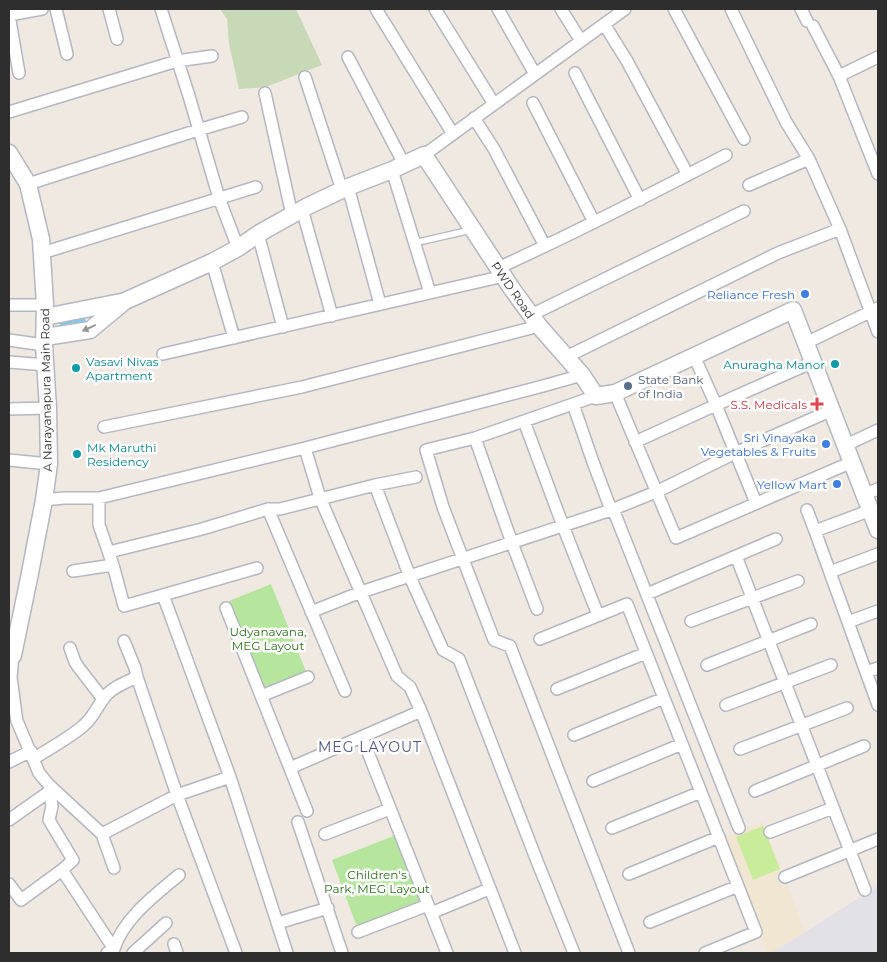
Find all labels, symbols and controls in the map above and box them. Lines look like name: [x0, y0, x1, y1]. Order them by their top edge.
street label: PWD Road: [488, 259, 538, 321]
place label: Reliance Fresh: [707, 287, 795, 302]
marker: Reliance Fresh: [799, 288, 811, 300]
street label: A Narayanapura Main Road: [37, 308, 55, 472]
one-way arrow: [82, 324, 96, 332]
place label: Vasavi Nivas Apartment: [86, 354, 159, 383]
place label: Anuragha Manor: [723, 357, 825, 372]
marker: Anuragha Manor: [829, 358, 841, 370]
marker: Vasavi Nivas Apartment: [70, 362, 82, 374]
place label: State Bank of India: [638, 372, 704, 401]
marker: State Bank of India: [622, 380, 634, 392]
place label: S.S. Medicals: [730, 397, 807, 412]
marker: S.S. Medicals: [811, 398, 823, 410]
place label: Sri Vinayaka Vegetables & Fruits: [701, 430, 816, 459]
marker: Sri Vinayaka Vegetables & Fruits: [820, 438, 832, 450]
place label: Mk Maruthi Residency: [87, 440, 156, 469]
marker: Mk Maruthi Residency: [71, 448, 83, 460]
place label: Yellow Mart: [757, 477, 827, 492]
marker: Yellow Mart: [831, 478, 843, 490]
park label: Udyanavana, MEG Layout: [229, 624, 307, 653]
district label: MEG LAYOUT: [318, 738, 422, 756]
park label: Children's Park, MEG Layout: [324, 867, 430, 896]

